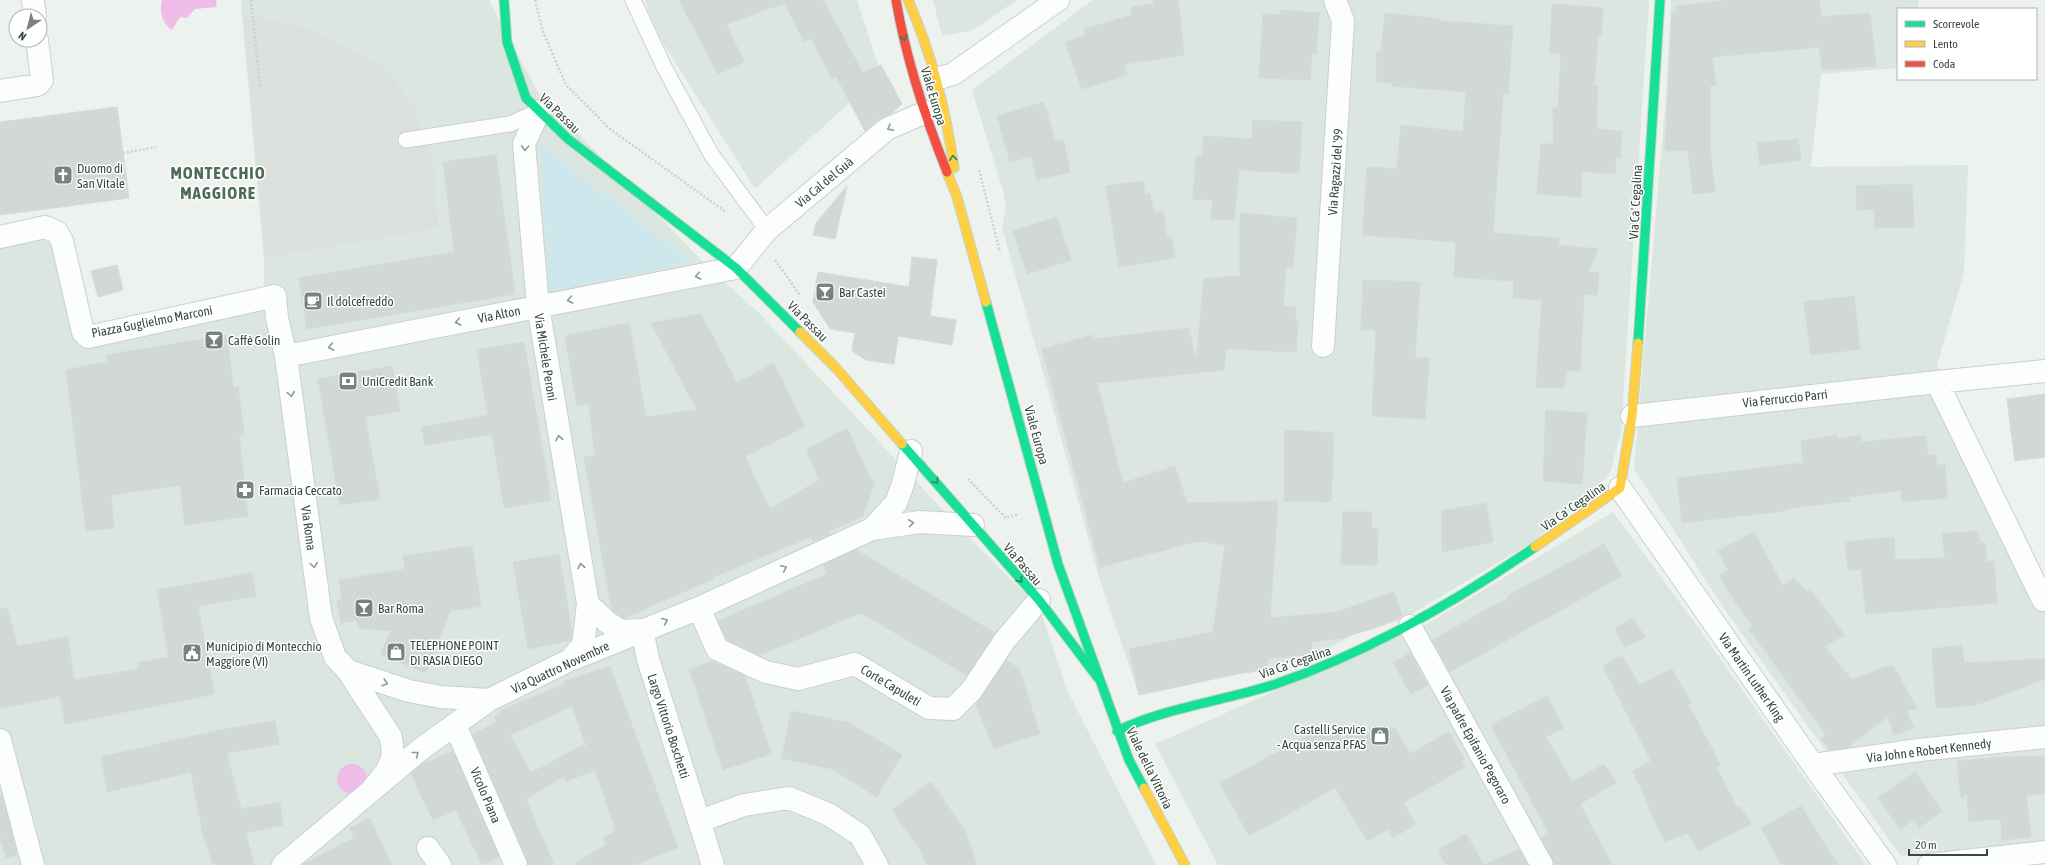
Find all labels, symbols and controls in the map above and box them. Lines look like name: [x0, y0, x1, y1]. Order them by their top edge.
north arrow: [8, 8, 48, 48]
legend: [1897, 8, 2037, 80]
text: Scorrevole: [1933, 17, 1980, 31]
text: N: [16, 29, 28, 43]
one-way arrow: [899, 34, 908, 41]
text: Lento: [1933, 37, 1958, 51]
text: Coda: [1933, 57, 1955, 71]
street label: Viale Europa: [918, 65, 950, 127]
street label: Via Passau: [536, 90, 583, 136]
one-way arrow: [887, 123, 894, 131]
street label: Via Ragazzi del '99: [1325, 128, 1346, 216]
one-way arrow: [521, 144, 530, 151]
street label: Via Cal del Guà: [792, 154, 856, 211]
one-way arrow: [948, 155, 957, 161]
place label: Duomo di San Vitale: [77, 161, 125, 191]
district label: MONTECCHIO MAGGIORE: [170, 163, 266, 203]
church icon: Duomo di San Vitale: [52, 164, 74, 186]
street label: Via Ca' Cegalina: [1626, 164, 1645, 240]
one-way arrow: [695, 271, 701, 279]
bar icon: Bar Castei: [814, 281, 836, 303]
place label: Bar Castei: [839, 285, 886, 300]
cafe icon: Il dolcefreddo: [302, 290, 324, 312]
place label: Il dolcefreddo: [327, 294, 394, 309]
one-way arrow: [567, 295, 573, 303]
street label: Via Passau: [784, 298, 831, 345]
street label: Piazza Guglielmo Marconi: [90, 302, 214, 341]
street label: Via Alton: [477, 303, 522, 326]
street label: Via Michele Peroni: [531, 312, 560, 402]
one-way arrow: [455, 317, 461, 326]
bar icon: Caffè Golin: [203, 329, 225, 351]
place label: Caffè Golin: [228, 333, 280, 348]
one-way arrow: [327, 342, 334, 351]
bank icon: UniCredit Bank: [337, 370, 359, 392]
place label: UniCredit Bank: [362, 374, 434, 389]
street label: Via Ferruccio Parri: [1742, 387, 1828, 410]
one-way arrow: [286, 391, 295, 397]
street label: Viale Europa: [1021, 404, 1052, 466]
one-way arrow: [555, 434, 564, 441]
one-way arrow: [932, 476, 939, 484]
pharmacy icon: Farmacia Ceccato: [234, 479, 256, 501]
street label: Via Ca' Cegalina: [1538, 479, 1608, 534]
place label: Farmacia Ceccato: [259, 483, 342, 498]
street label: Via Roma: [298, 505, 319, 551]
one-way arrow: [908, 519, 914, 528]
street label: Via Passau: [1000, 540, 1045, 588]
one-way arrow: [309, 562, 318, 568]
one-way arrow: [578, 563, 586, 569]
one-way arrow: [779, 565, 787, 573]
one-way arrow: [1015, 576, 1022, 583]
bar icon: Bar Roma: [353, 597, 375, 619]
place label: Bar Roma: [378, 601, 424, 616]
one-way arrow: [661, 618, 668, 626]
street label: Via Martin Luther King: [1715, 630, 1788, 725]
place label: TELEPHONE POINT DI RASIA DIEGO: [410, 638, 499, 668]
street label: Via Quattro Novembre: [509, 638, 612, 697]
place label: Municipio di Montecchio Maggiore (VI): [206, 639, 322, 669]
shop icon: TELEPHONE POINT DI RASIA DIEGO: [385, 641, 407, 663]
public building icon: Municipio di Montecchio Maggiore (VI): [181, 642, 203, 664]
street label: Via Ca' Cegalina: [1257, 643, 1333, 682]
street label: Corte Capuleti: [858, 662, 923, 709]
street label: Largo Vittorio Boschetti: [644, 672, 693, 781]
one-way arrow: [381, 678, 388, 687]
street label: Via padre Epifanio Pegoraro: [1437, 684, 1514, 806]
place label: Castelli Service - Acqua senza PFAS: [1277, 722, 1367, 752]
street label: Viale della Vittoria: [1123, 725, 1176, 811]
shop icon: Castelli Service - Acqua senza PFAS: [1369, 725, 1391, 747]
street label: Via John e Robert Kennedy: [1866, 735, 1993, 766]
one-way arrow: [411, 751, 418, 758]
street label: Vicolo Piana: [467, 765, 504, 825]
scale bar: [1909, 831, 1987, 857]
text: 20 m: [1915, 838, 1937, 852]

